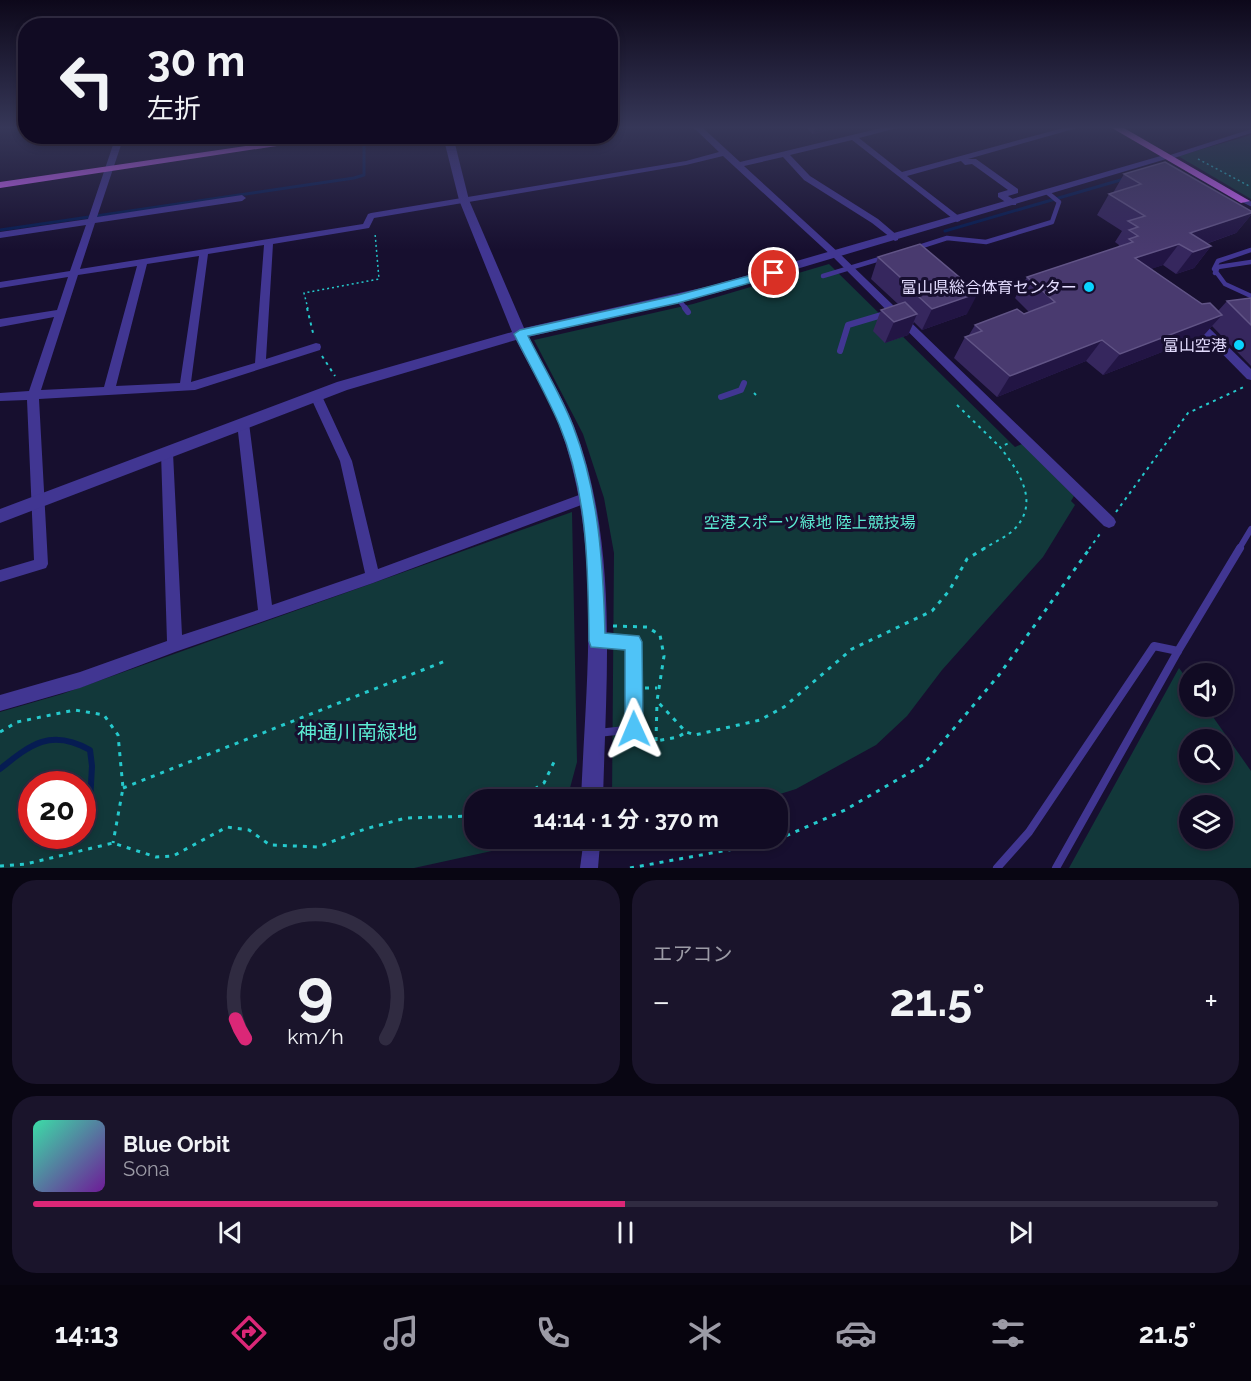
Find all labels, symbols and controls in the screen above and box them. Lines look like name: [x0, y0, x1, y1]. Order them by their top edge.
text: 30 m: [147, 37, 245, 86]
icon: left: [48, 42, 126, 120]
text: 左折: [147, 93, 201, 124]
pin: [748, 247, 799, 298]
icon: arrive: [757, 256, 790, 289]
place label: 富山県総合体育センター: [901, 278, 1077, 297]
marker: 富山県総合体育センター: [1082, 280, 1096, 294]
place label: 富山空港: [1163, 336, 1227, 355]
marker: 富山空港: [1232, 338, 1246, 352]
park label: 空港スポーツ緑地 陸上競技場: [704, 513, 916, 532]
map controls: [1179, 663, 1233, 849]
button: sound: [1179, 663, 1233, 717]
position arrow: [602, 697, 666, 761]
park label: 神通川南緑地: [297, 720, 417, 744]
button: search: [1179, 729, 1233, 783]
speed limit sign: 20: [18, 771, 96, 849]
button: layers: [1179, 795, 1233, 849]
text: 14:14 · 1 分 · 370 m: [533, 806, 719, 832]
text: エアコン: [653, 942, 733, 966]
text: 9: [297, 954, 334, 1028]
text: 21.5°: [890, 974, 985, 1027]
text: −: [653, 982, 670, 1021]
text: +: [1204, 982, 1218, 1021]
text: km/h: [287, 1024, 344, 1049]
text: Blue Orbit: [123, 1131, 230, 1157]
text: Sona: [123, 1157, 170, 1181]
icon: previous: [214, 1216, 247, 1249]
icon: pause: [609, 1216, 642, 1249]
icon: next: [1004, 1216, 1037, 1249]
icon: directions: [228, 1312, 270, 1354]
icon: music: [380, 1312, 422, 1354]
icon: phone: [532, 1312, 574, 1354]
icon: climate: [684, 1312, 726, 1354]
icon: car: [835, 1312, 877, 1354]
icon: filters: [987, 1312, 1029, 1354]
text: 14:13: [55, 1318, 119, 1349]
text: 21.5°: [1139, 1318, 1196, 1349]

